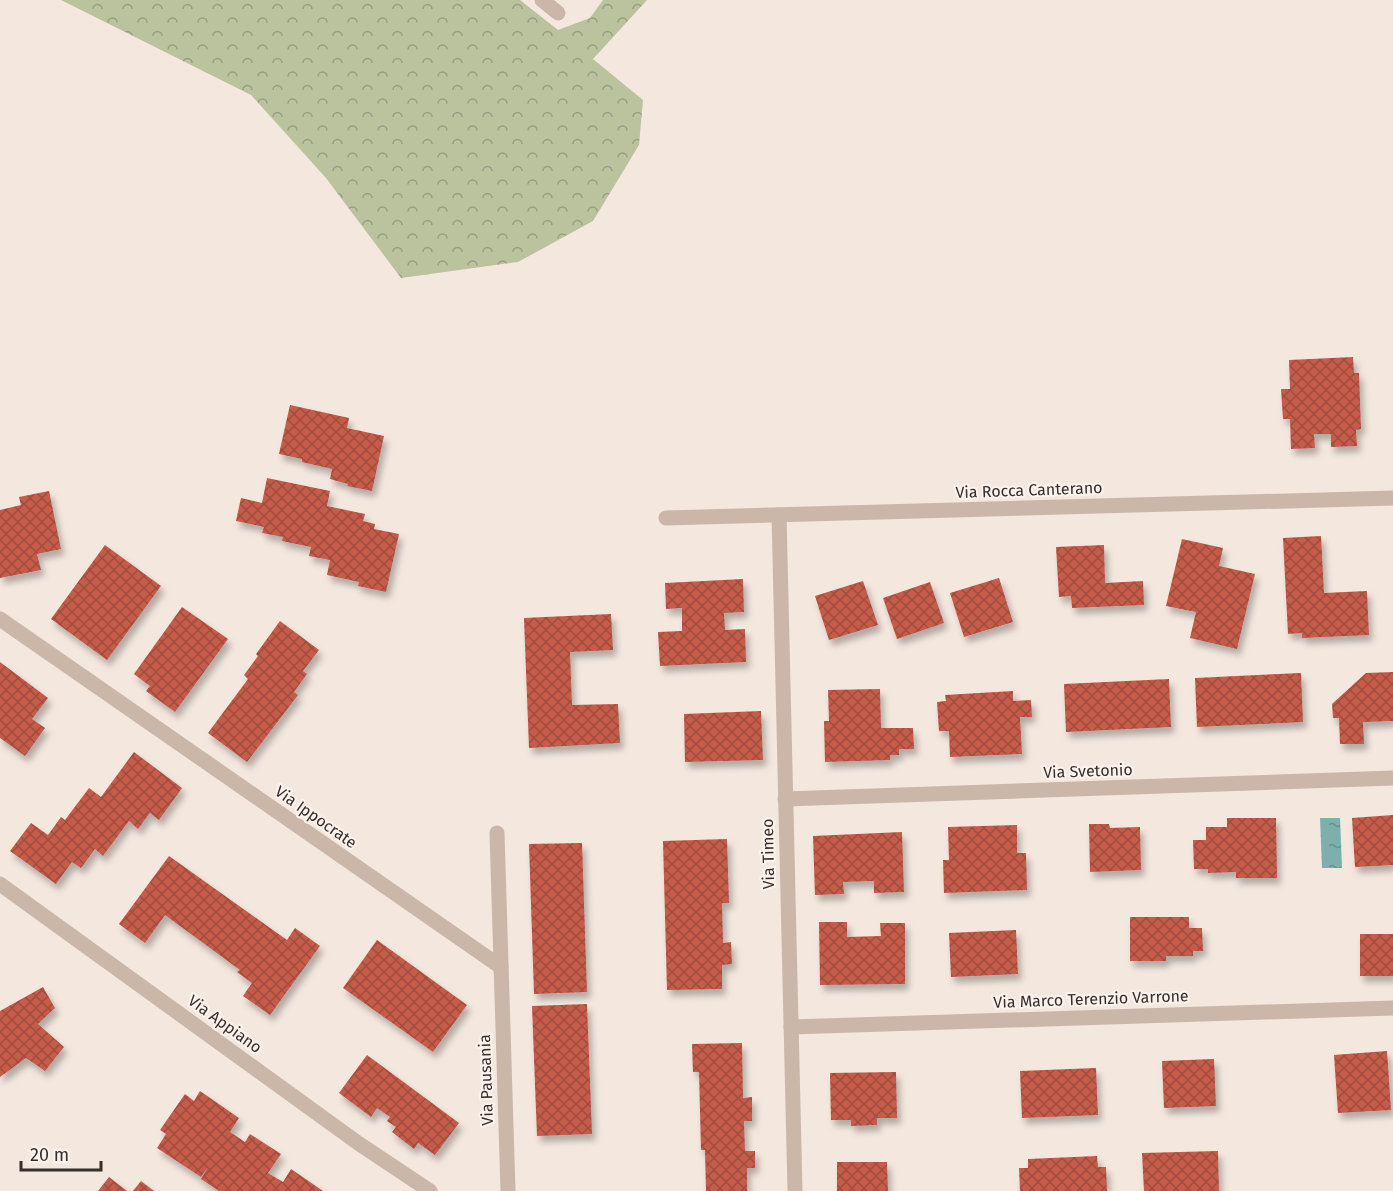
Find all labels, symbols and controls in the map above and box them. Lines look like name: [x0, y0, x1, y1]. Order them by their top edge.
street label: Via Rocca Canterano: [955, 478, 1103, 502]
street label: Via Svetonio: [1043, 760, 1133, 782]
street label: Via Ippocrate: [271, 782, 361, 852]
street label: Via Timeo: [758, 818, 778, 890]
street label: Via Marco Terenzio Varrone: [993, 986, 1189, 1012]
street label: Via Appiano: [184, 991, 266, 1057]
street label: Via Pausania: [475, 1034, 497, 1126]
scale bar: [21, 1134, 100, 1172]
text: 20 m: [30, 1144, 69, 1166]

